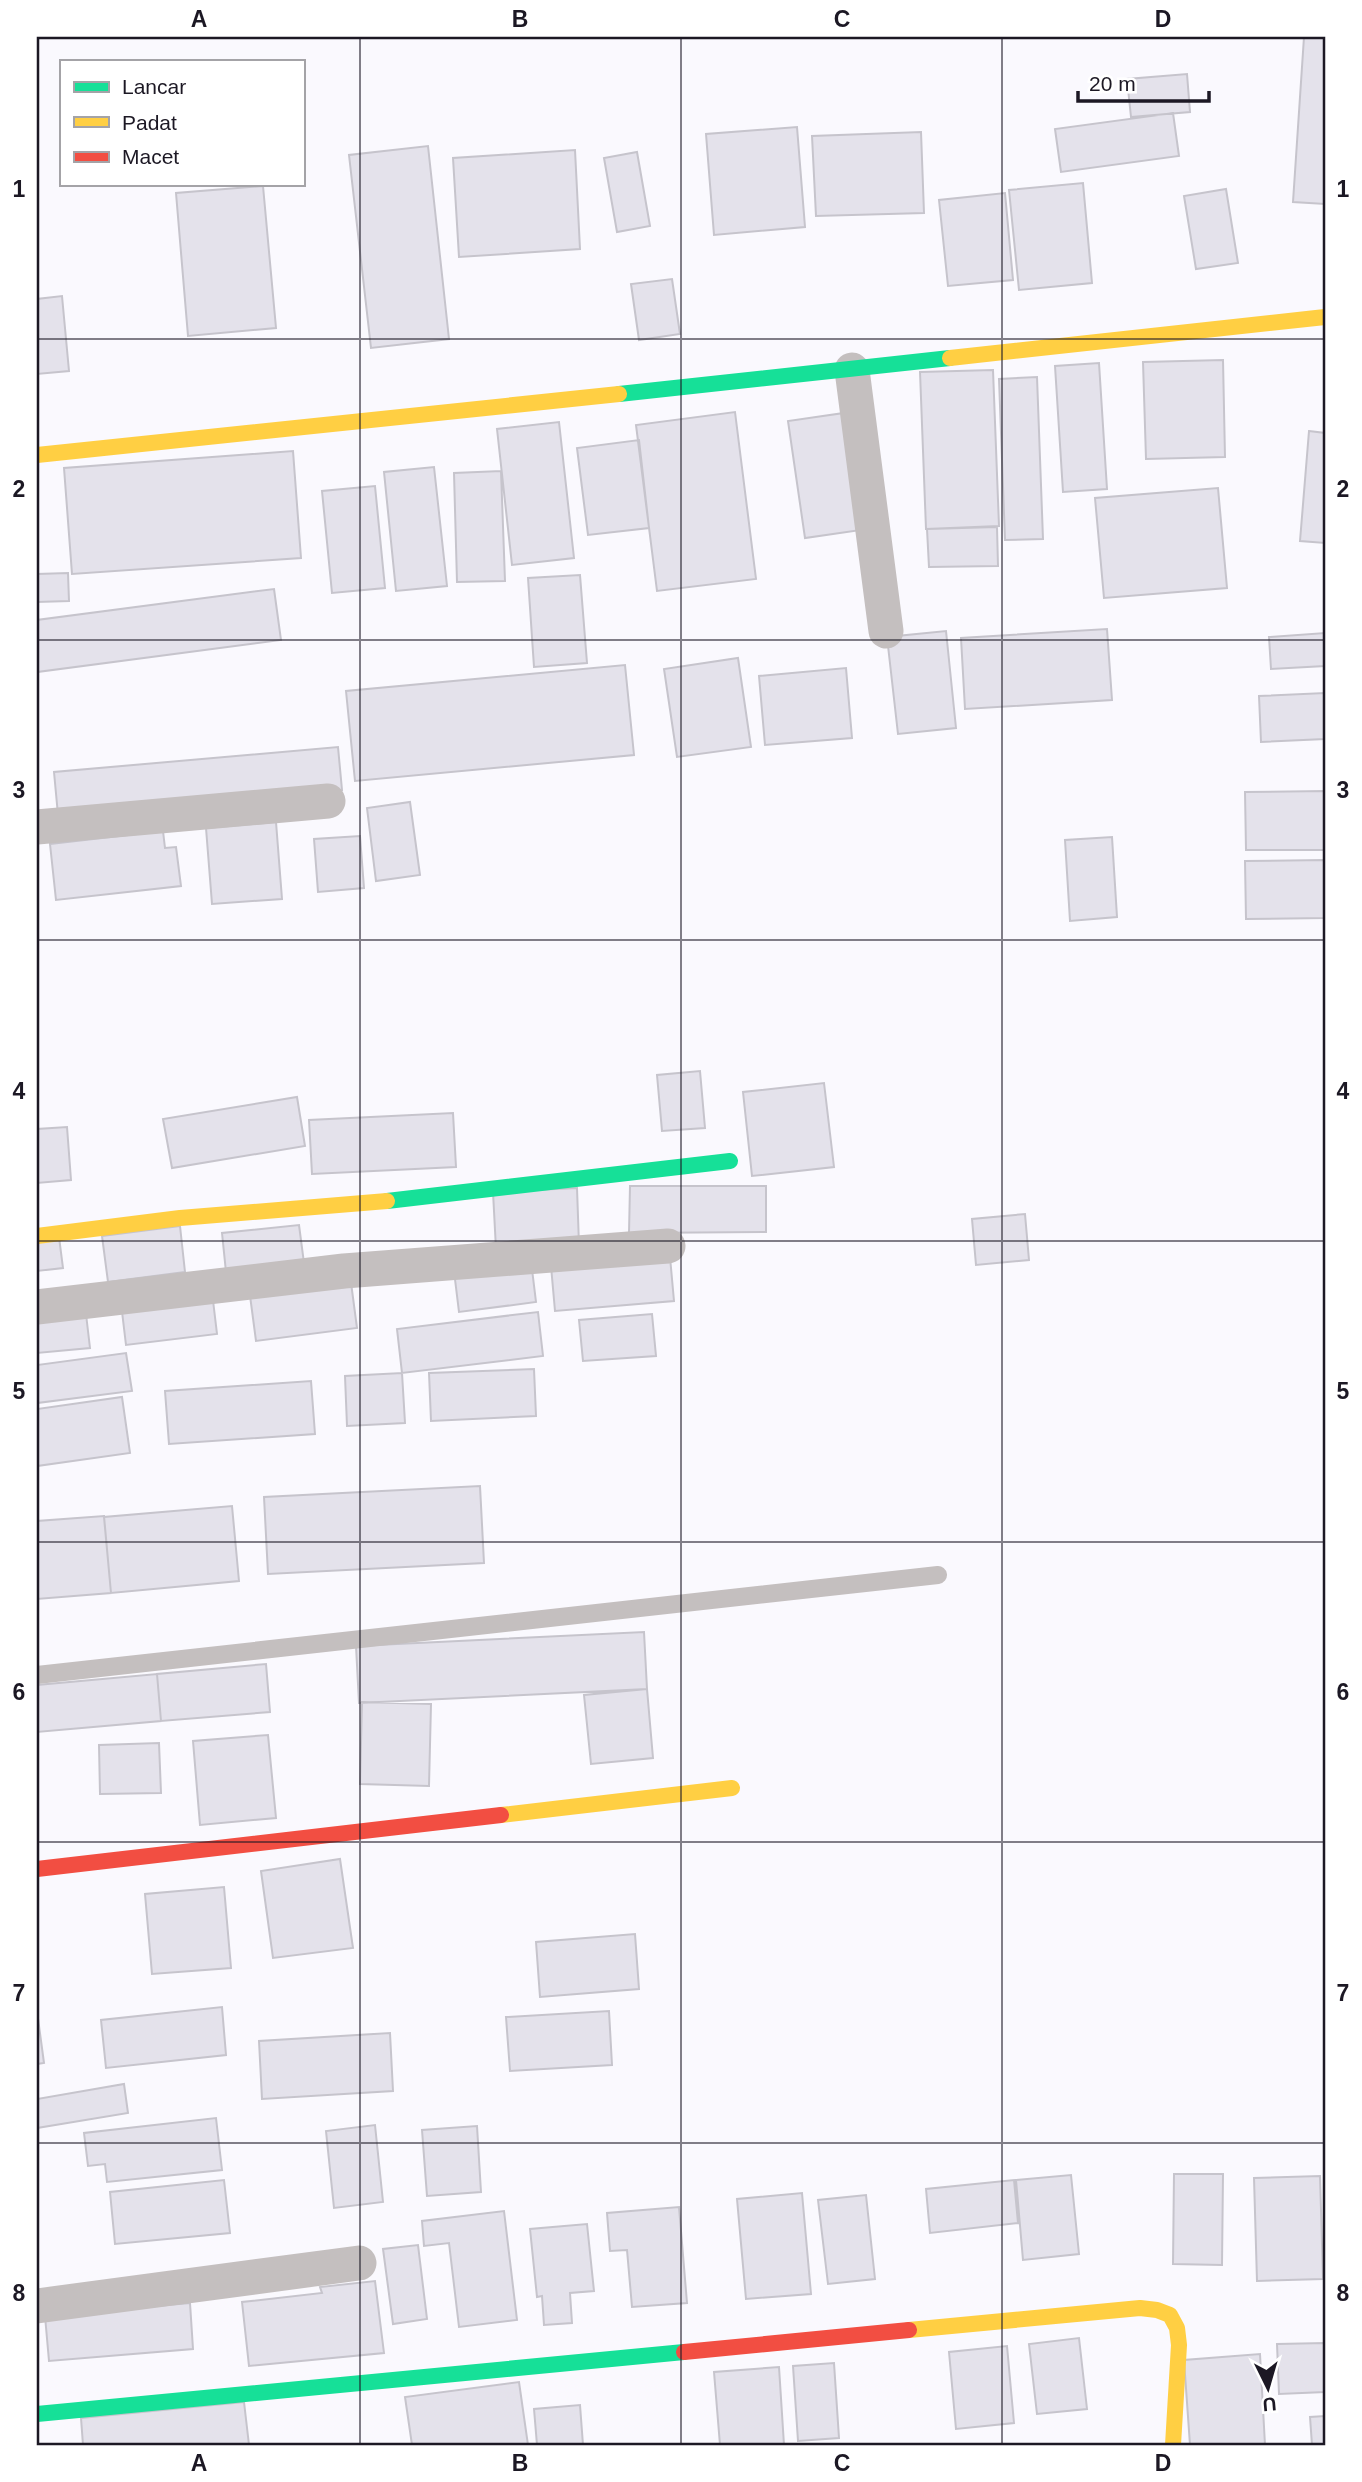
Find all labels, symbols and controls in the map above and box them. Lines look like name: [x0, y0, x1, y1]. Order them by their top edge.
text: A: [191, 6, 207, 32]
text: B: [512, 6, 528, 32]
text: C: [834, 6, 850, 32]
text: D: [1155, 6, 1171, 32]
legend: [60, 60, 304, 186]
scale bar: [1078, 60, 1210, 104]
text: 20 m: [1089, 72, 1136, 95]
text: Lancar: [122, 75, 186, 98]
text: Padat: [122, 111, 177, 134]
text: Macet: [122, 145, 179, 168]
text: 1: [13, 176, 26, 202]
text: 1: [1337, 176, 1350, 202]
text: 2: [13, 476, 25, 502]
text: 2: [1337, 476, 1349, 502]
text: 3: [13, 777, 25, 803]
text: 3: [1337, 777, 1349, 803]
text: 4: [13, 1078, 26, 1104]
text: 4: [1337, 1078, 1350, 1104]
text: 5: [13, 1378, 26, 1404]
text: 5: [1337, 1378, 1350, 1404]
text: 6: [13, 1679, 25, 1705]
text: 6: [1337, 1679, 1349, 1705]
text: 7: [13, 1980, 25, 2006]
text: 7: [1337, 1980, 1349, 2006]
text: 8: [13, 2280, 26, 2306]
text: 8: [1337, 2280, 1350, 2306]
north arrow: [1232, 2352, 1302, 2422]
text: U: [1262, 2393, 1277, 2415]
text: A: [191, 2450, 207, 2476]
text: B: [512, 2450, 528, 2476]
text: C: [834, 2450, 850, 2476]
text: D: [1155, 2450, 1171, 2476]

